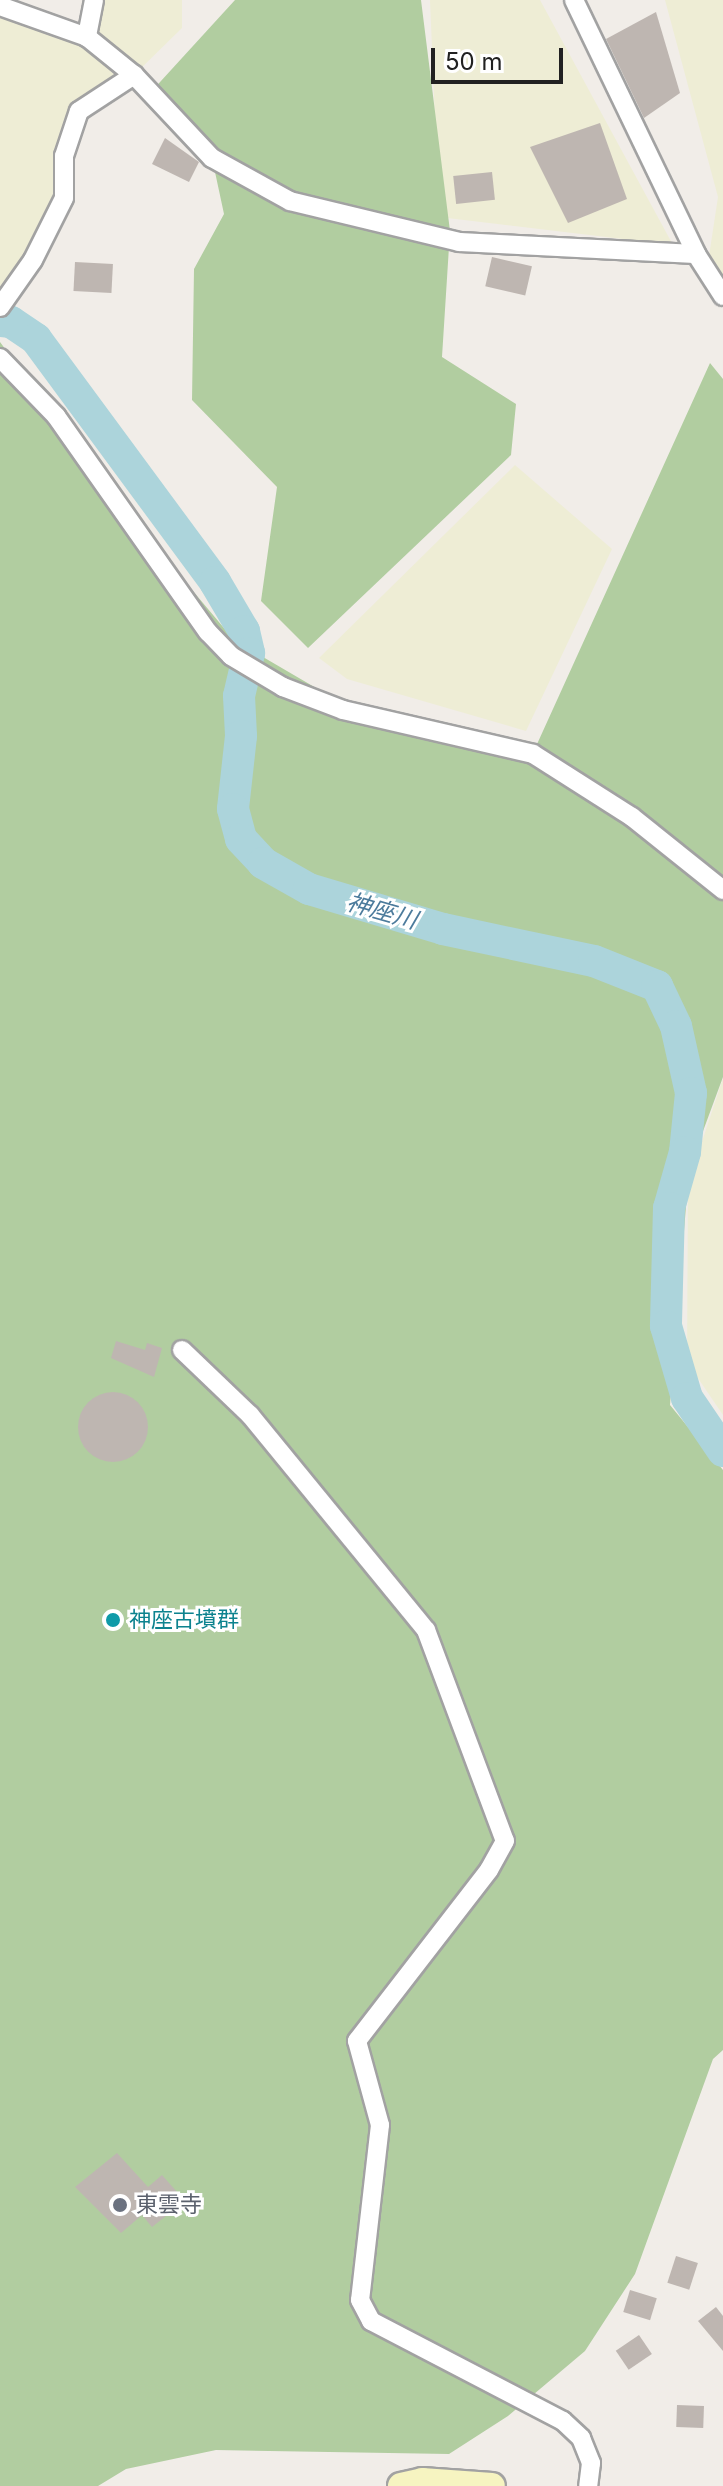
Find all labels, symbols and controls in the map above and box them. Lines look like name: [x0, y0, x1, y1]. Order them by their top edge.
scale bar: [435, 32, 567, 82]
text: 50 m: [445, 47, 503, 76]
water label: 神座川: [343, 887, 421, 935]
place label: 神座古墳群: [129, 1607, 239, 1633]
marker: 神座古墳群: [104, 1611, 122, 1629]
place label: 東雲寺: [136, 2192, 202, 2218]
marker: 東雲寺: [111, 2196, 129, 2214]

